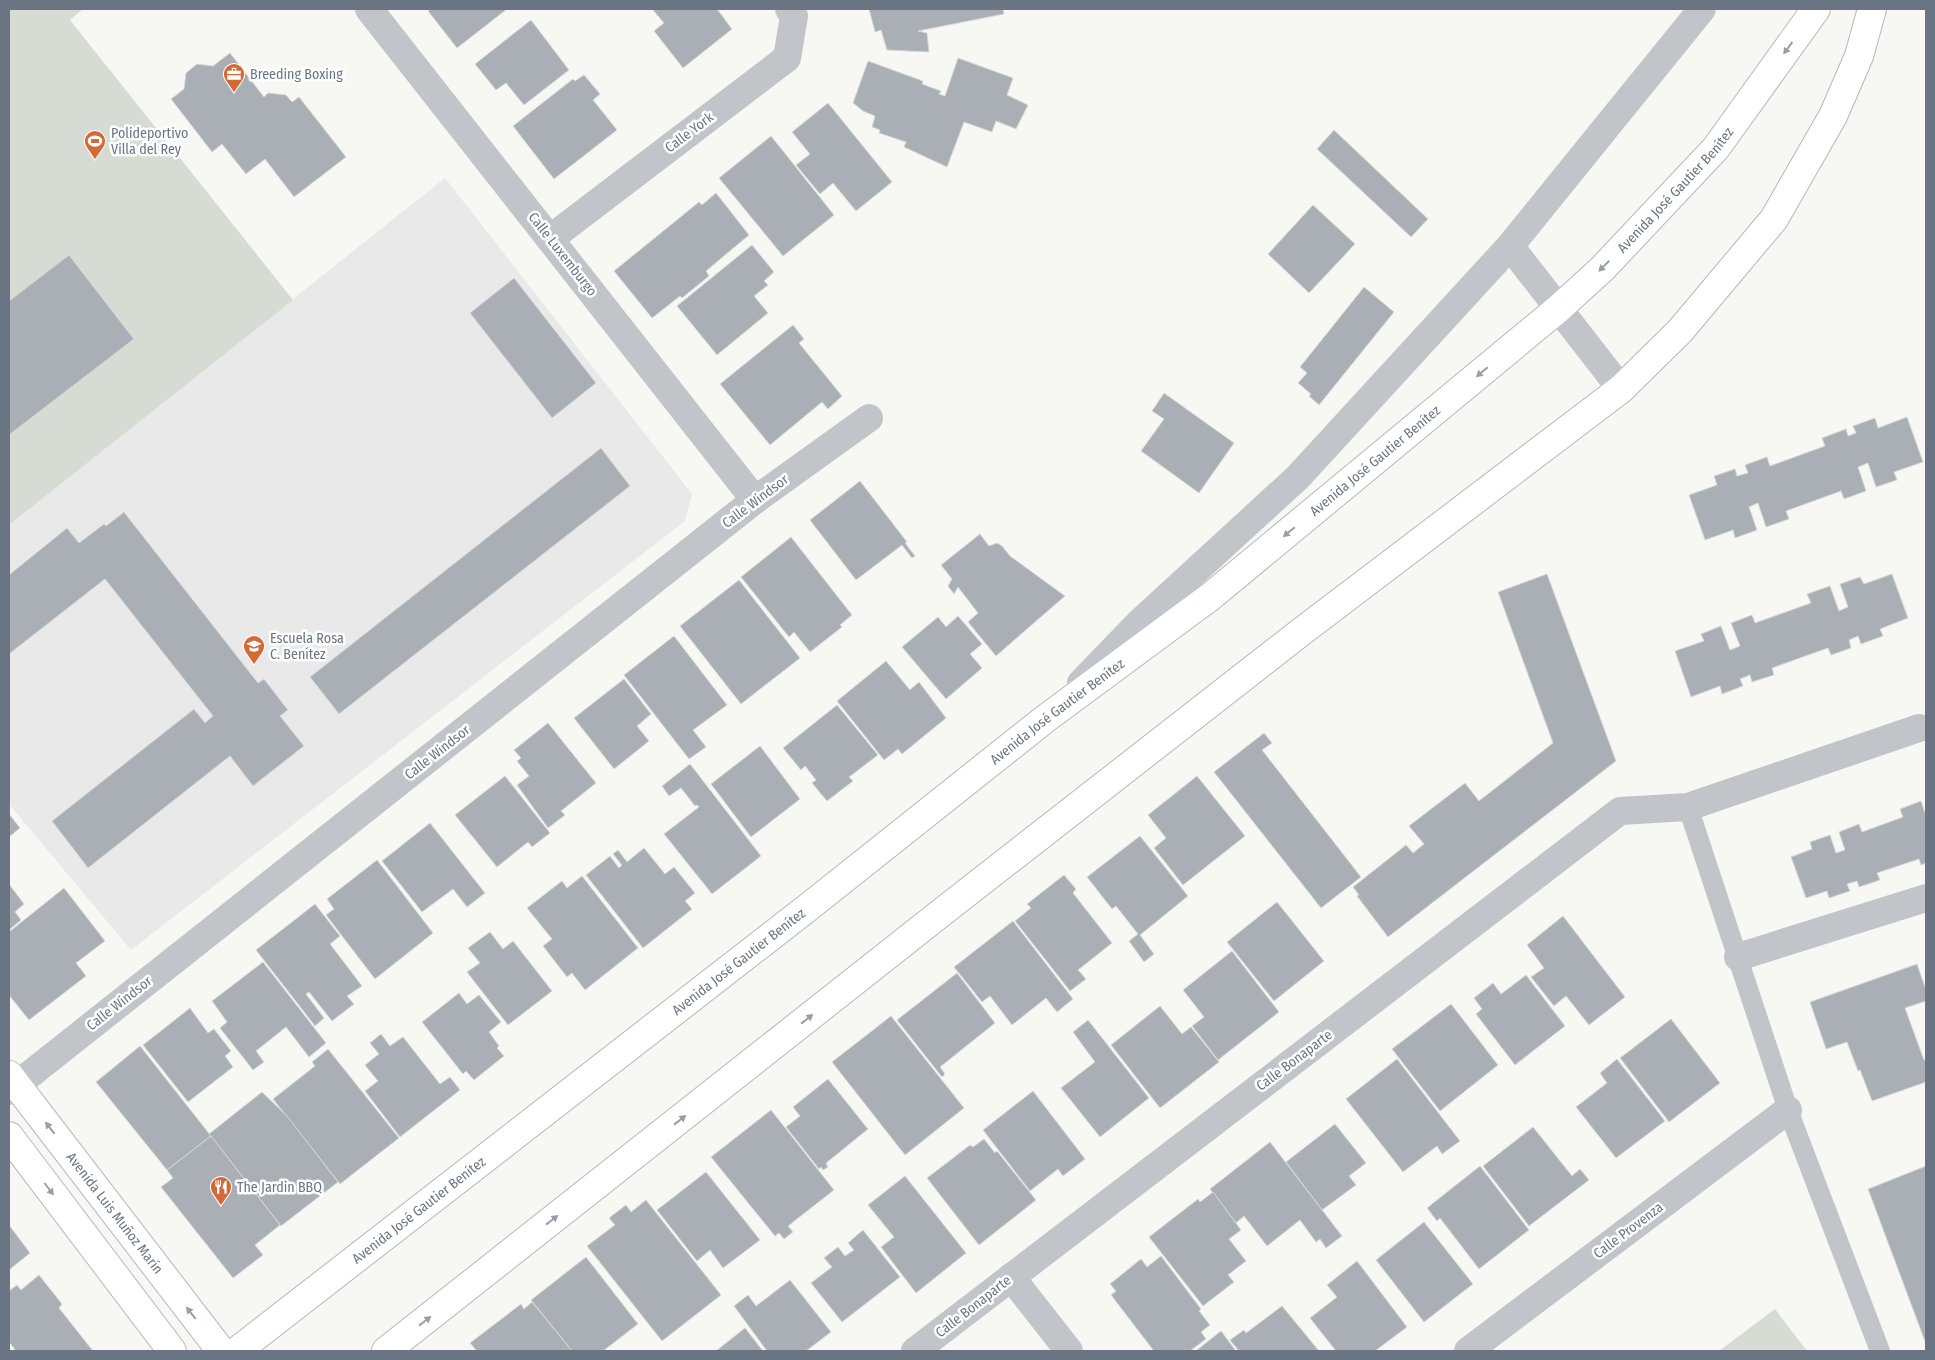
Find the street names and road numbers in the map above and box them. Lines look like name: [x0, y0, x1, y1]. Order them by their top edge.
street label: Calle York: [662, 108, 717, 156]
street label: Avenida José Gautier Benítez: [1614, 124, 1737, 256]
street label: Calle Luxemburgo: [525, 209, 601, 299]
street label: Avenida José Gautier Benítez: [1306, 402, 1444, 520]
street label: Calle Windsor: [719, 471, 792, 532]
street label: Avenida José Gautier Benítez: [987, 655, 1128, 768]
street label: Calle Windsor: [401, 722, 473, 783]
street label: Avenida José Gautier Benítez: [669, 904, 809, 1019]
street label: Calle Windsor: [83, 973, 155, 1034]
street label: Calle Bonaparte: [1253, 1026, 1336, 1095]
street label: Avenida Luis Muñoz Marín: [63, 1149, 167, 1277]
street label: Avenida José Gautier Benítez: [349, 1153, 489, 1267]
street label: Calle Provenza: [1590, 1199, 1667, 1262]
street label: Calle Bonaparte: [932, 1272, 1014, 1341]

